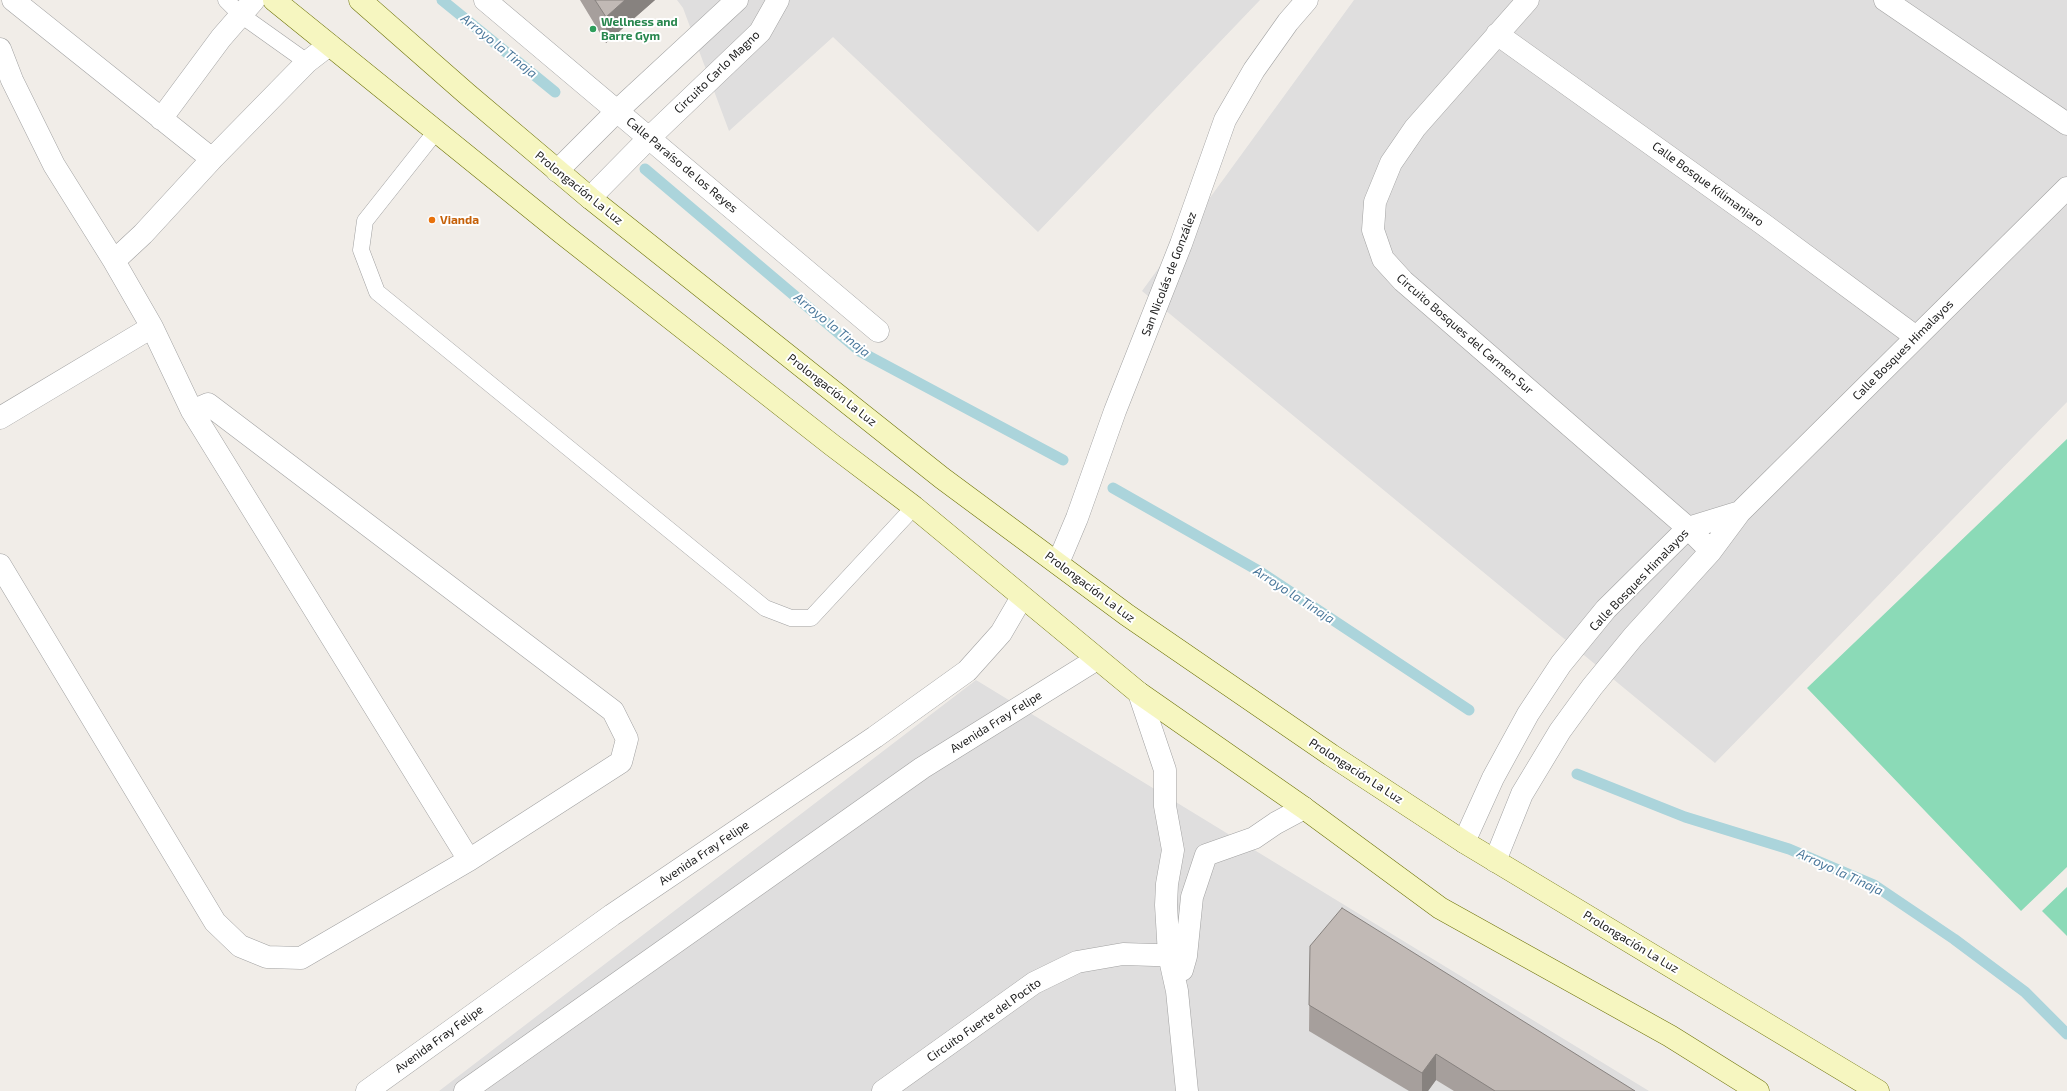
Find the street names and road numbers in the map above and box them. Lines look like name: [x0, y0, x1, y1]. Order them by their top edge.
street label: Circuito Carlo Magno: [671, 28, 763, 116]
street label: Calle Paraíso de los Reyes: [623, 114, 741, 216]
street label: Calle Bosque Kilimanjaro: [1649, 139, 1767, 229]
street label: Prolongación La Luz: [532, 148, 626, 228]
street label: San Nicolás de González: [1139, 210, 1199, 338]
street label: Circuito Bosques del Carmen Sur: [1394, 271, 1536, 397]
street label: Calle Bosques Himalayos: [1850, 297, 1956, 403]
street label: Prolongación La Luz: [785, 351, 879, 429]
street label: Calle Bosques Himalayos: [1586, 526, 1692, 634]
street label: Prolongación La Luz: [1042, 548, 1138, 626]
street label: Avenida Fray Felipe: [947, 688, 1045, 756]
street label: Prolongación La Luz: [1306, 735, 1406, 807]
street label: Avenida Fray Felipe: [656, 818, 752, 888]
street label: Prolongación La Luz: [1581, 908, 1681, 976]
street label: Circuito Fuerte del Pocito: [924, 975, 1044, 1065]
street label: Avenida Fray Felipe: [392, 1002, 486, 1076]

